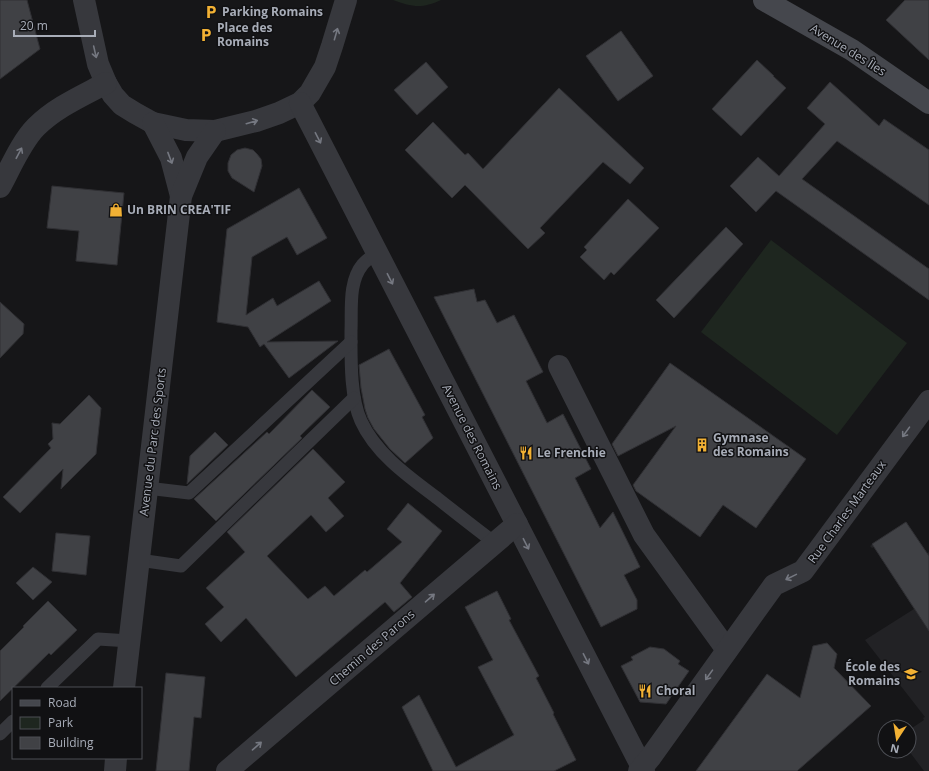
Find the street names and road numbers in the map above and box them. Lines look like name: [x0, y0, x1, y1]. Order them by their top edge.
street label: Avenue des Îles: [807, 19, 890, 80]
street label: Avenue du Parc des Sports: [135, 367, 170, 517]
street label: Avenue des Romains: [438, 381, 507, 493]
street label: Rue Charles Marteaux: [803, 456, 890, 567]
street label: Chemin des Parons: [325, 606, 418, 690]

